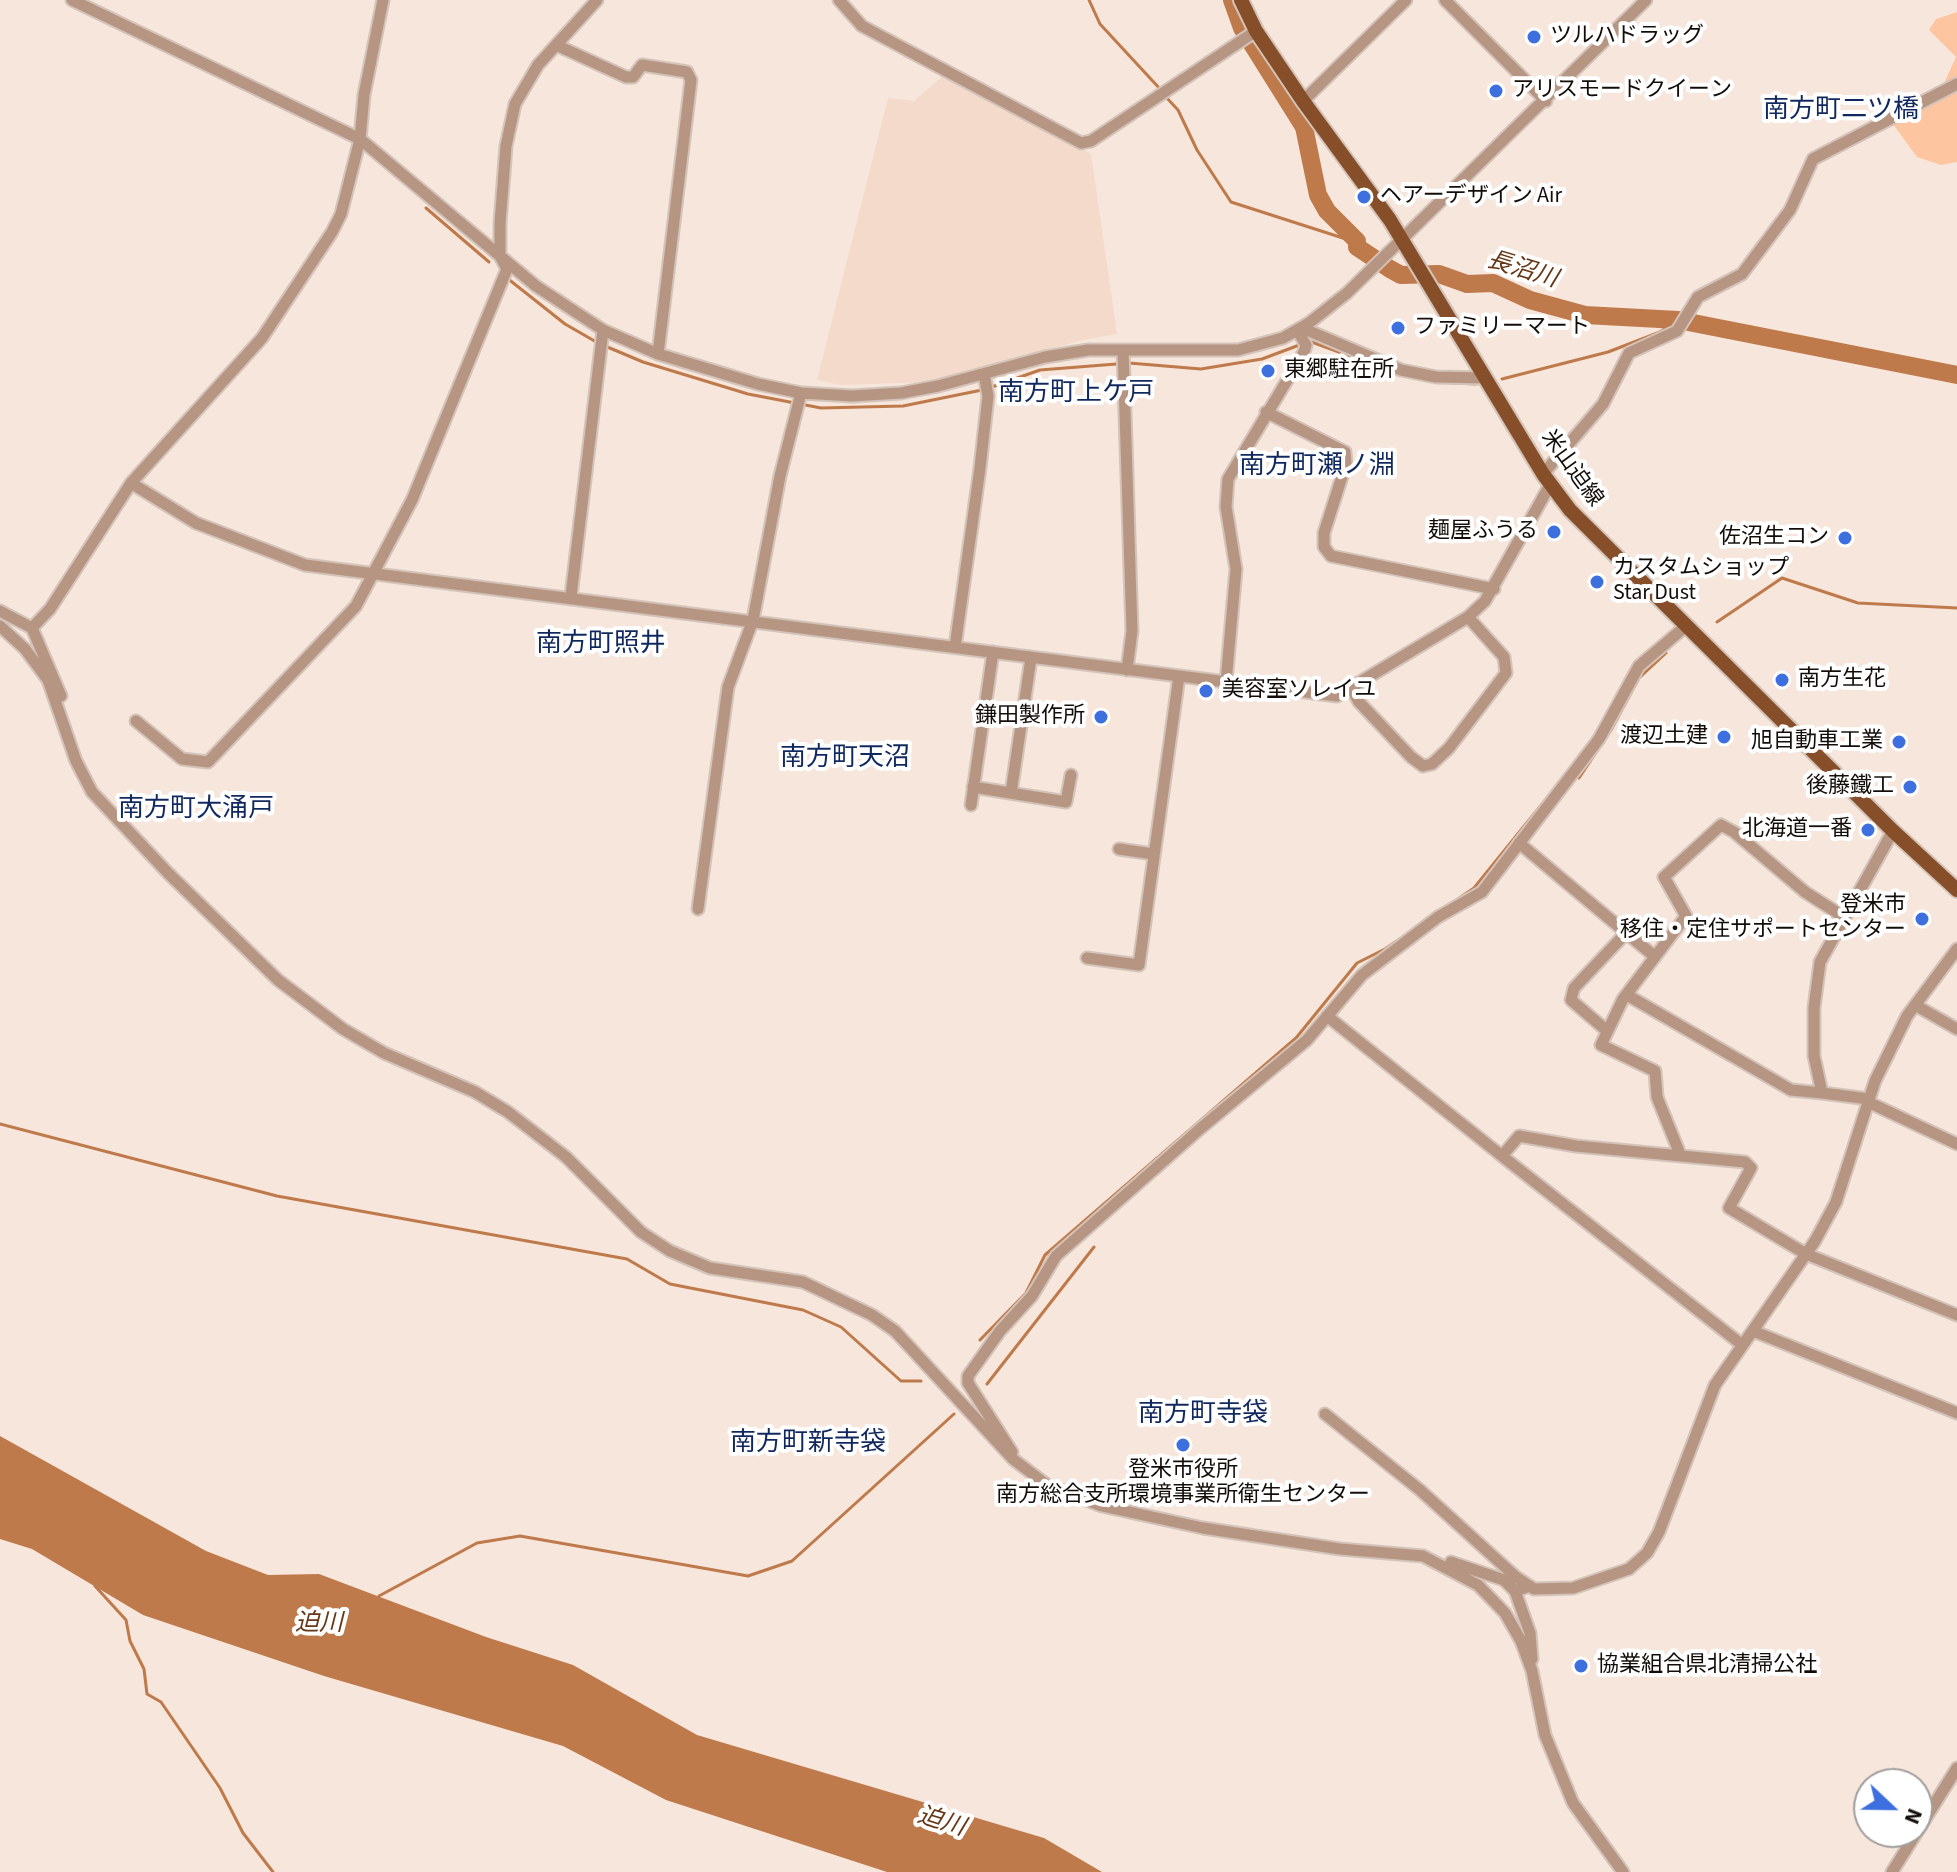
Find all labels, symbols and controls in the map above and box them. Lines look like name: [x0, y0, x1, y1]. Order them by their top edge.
place label: ツルハドラッグ: [1550, 24, 1704, 50]
marker: ツルハドラッグ: [1525, 28, 1543, 46]
place label: アリスモードクイーン: [1512, 78, 1732, 104]
marker: アリスモードクイーン: [1487, 82, 1505, 100]
district label: 南方町二ツ橋: [1763, 95, 1919, 127]
place label: ヘアーデザイン Air: [1380, 184, 1562, 210]
marker: ヘアーデザイン Air: [1355, 188, 1373, 206]
water label: 長沼川: [1483, 247, 1561, 295]
place label: ファミリーマート: [1414, 315, 1590, 341]
marker: ファミリーマート: [1389, 319, 1407, 337]
place label: 東郷駐在所: [1284, 358, 1394, 384]
marker: 東郷駐在所: [1259, 362, 1277, 380]
district label: 南方町上ケ戸: [998, 378, 1154, 410]
street label: 米山迫線: [1534, 426, 1608, 512]
district label: 南方町瀬ノ淵: [1239, 451, 1395, 483]
place label: 麺屋ふうる: [1428, 519, 1538, 545]
marker: 麺屋ふうる: [1545, 523, 1563, 541]
place label: 佐沼生コン: [1719, 525, 1829, 551]
marker: 佐沼生コン: [1836, 529, 1854, 547]
place label: カスタムショップ Star Dust: [1613, 556, 1789, 608]
marker: カスタムショップ Star Dust: [1588, 573, 1606, 591]
district label: 南方町照井: [536, 629, 666, 661]
place label: 南方生花: [1798, 667, 1886, 693]
marker: 南方生花: [1773, 671, 1791, 689]
place label: 美容室ソレイユ: [1222, 678, 1376, 704]
marker: 美容室ソレイユ: [1197, 682, 1215, 700]
place label: 鎌田製作所: [975, 704, 1085, 730]
marker: 鎌田製作所: [1092, 708, 1110, 726]
place label: 渡辺土建: [1620, 724, 1708, 750]
marker: 渡辺土建: [1715, 728, 1733, 746]
place label: 旭自動車工業: [1751, 729, 1883, 755]
marker: 旭自動車工業: [1890, 733, 1908, 751]
district label: 南方町天沼: [780, 743, 910, 775]
place label: 後藤鐵工: [1806, 774, 1894, 800]
marker: 後藤鐵工: [1901, 778, 1919, 796]
district label: 南方町大涌戸: [118, 794, 274, 826]
place label: 北海道一番: [1742, 817, 1852, 843]
marker: 北海道一番: [1859, 821, 1877, 839]
place label: 登米市 移住・定住サポートセンター: [1620, 893, 1906, 944]
marker: 登米市 移住・定住サポートセンター: [1913, 910, 1931, 928]
district label: 南方町寺袋: [1138, 1399, 1268, 1431]
district label: 南方町新寺袋: [730, 1428, 886, 1460]
marker: 登米市役所 南方総合支所環境事業所衛生センター: [1174, 1436, 1192, 1454]
place label: 登米市役所 南方総合支所環境事業所衛生センター: [996, 1458, 1370, 1510]
water label: 迫川: [295, 1611, 343, 1639]
place label: 協業組合県北清掃公社: [1597, 1653, 1817, 1679]
marker: 協業組合県北清掃公社: [1572, 1657, 1590, 1675]
north arrow: [1853, 1768, 1933, 1848]
water label: 迫川: [914, 1802, 968, 1844]
text: N: [1896, 1803, 1931, 1829]

